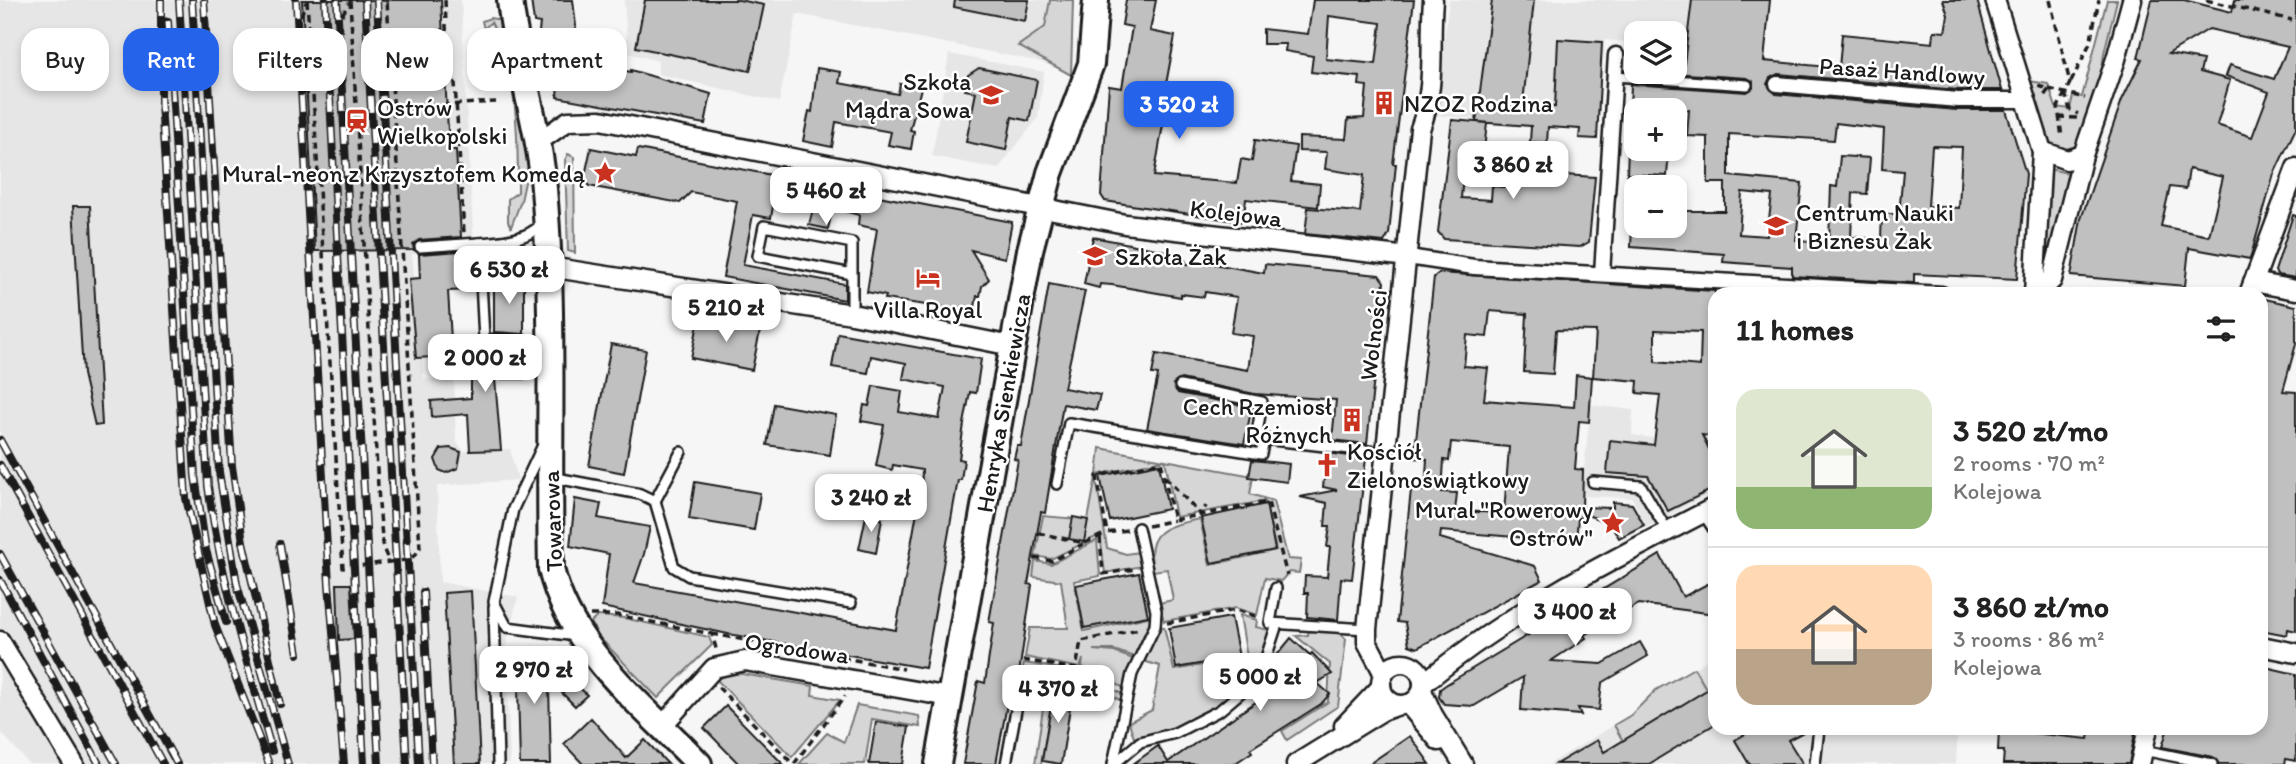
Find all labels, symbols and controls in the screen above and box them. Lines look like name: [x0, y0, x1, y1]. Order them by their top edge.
map controls: [1624, 21, 1687, 238]
button: layers: [1624, 21, 1687, 84]
chip: Buy: [21, 28, 109, 91]
chip: Rent: [123, 28, 219, 91]
chip: Filters: [233, 28, 347, 91]
chip: New: [361, 28, 453, 91]
chip: Apartment: [467, 28, 627, 91]
street label: Pasaż Handlowy: [1818, 51, 1987, 91]
place label: Szkoła Mądra Sowa: [845, 67, 972, 124]
school or university icon: Szkoła Mądra Sowa: [977, 81, 1005, 109]
pin: 3 520 zł: [1107, 82, 1251, 141]
building icon: NZOZ Rodzina: [1370, 89, 1398, 117]
place label: NZOZ Rodzina: [1404, 89, 1554, 118]
text: 3 520 zł: [1140, 90, 1218, 118]
place label: Ostrów Wielkopolski: [377, 93, 507, 150]
button: +: [1624, 98, 1687, 161]
station icon: Ostrów Wielkopolski: [343, 107, 371, 135]
pin: 3 860 zł: [1441, 142, 1585, 201]
text: 3 860 zł: [1473, 150, 1553, 178]
place label: Mural-neon z Krzysztofem Komedą: [222, 159, 585, 188]
place icon: Mural-neon z Krzysztofem Komedą: [591, 159, 619, 187]
pin: 5 460 zł: [754, 168, 898, 227]
button: −: [1624, 175, 1687, 238]
text: 5 460 zł: [786, 176, 866, 204]
street label: Kolejowa: [1188, 193, 1284, 233]
place label: Centrum Nauki i Biznesu Żak: [1796, 198, 1954, 255]
school or university icon: Centrum Nauki i Biznesu Żak: [1762, 212, 1790, 240]
school or university icon: Szkoła Żak: [1081, 242, 1109, 270]
place label: Szkoła Żak: [1115, 242, 1227, 271]
pin: 6 530 zł: [437, 246, 581, 306]
text: 6 530 zł: [470, 255, 548, 283]
hotel icon: Villa Royal: [914, 264, 942, 292]
pin: 5 210 zł: [654, 284, 798, 344]
street label: Wolności: [1353, 288, 1393, 382]
street label: Henryka Sienkiewicza: [969, 291, 1037, 515]
text: 5 210 zł: [688, 293, 764, 321]
place label: Villa Royal: [874, 295, 983, 324]
icon: filters: [2202, 310, 2240, 348]
text: 11 homes: [1736, 311, 1854, 348]
pin: 2 000 zł: [413, 334, 557, 394]
text: 2 000 zł: [444, 343, 526, 371]
place label: Cech Rzemiosł Różnych: [1183, 392, 1332, 449]
building icon: Cech Rzemiosł Różnych: [1338, 406, 1366, 434]
text: 3 520 zł/mo: [1953, 412, 2108, 449]
icon: home: [1792, 417, 1876, 501]
place label: Kościół Zielonoświątkowy: [1347, 437, 1529, 494]
text: 2 rooms · 70 m²: [1953, 449, 2105, 477]
church icon: Kościół Zielonoświątkowy: [1313, 451, 1341, 479]
street label: Towarowa: [536, 469, 568, 572]
pin: 3 240 zł: [799, 475, 943, 534]
text: Kolejowa: [1953, 477, 2042, 505]
text: 3 240 zł: [831, 483, 911, 511]
place label: Mural "Rowerowy Ostrów": [1415, 495, 1594, 552]
place icon: Mural "Rowerowy Ostrów": [1599, 509, 1627, 537]
pin: 3 400 zł: [1503, 588, 1647, 648]
text: 3 860 zł/mo: [1953, 588, 2109, 625]
icon: home: [1792, 593, 1876, 677]
text: 3 400 zł: [1534, 597, 1616, 625]
text: 3 rooms · 86 m²: [1953, 625, 2105, 653]
street label: Ogrodowa: [743, 626, 852, 670]
pin: 2 970 zł: [462, 646, 606, 706]
text: Kolejowa: [1953, 653, 2042, 681]
pin: 5 000 zł: [1188, 654, 1332, 713]
text: 2 970 zł: [495, 655, 573, 683]
text: 5 000 zł: [1219, 662, 1301, 690]
pin: 4 370 zł: [986, 666, 1130, 725]
text: 4 370 zł: [1018, 674, 1098, 702]

